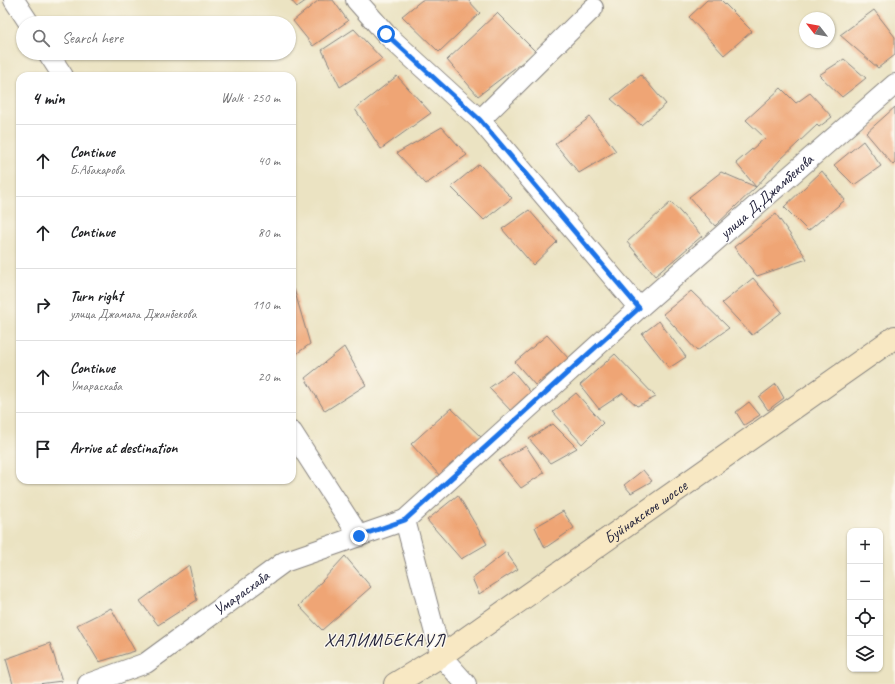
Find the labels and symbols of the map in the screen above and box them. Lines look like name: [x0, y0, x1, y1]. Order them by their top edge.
north arrow: [799, 12, 835, 48]
route start: [377, 25, 395, 43]
street label: улица Д.Джамбекова: [715, 149, 818, 244]
street label: Буйнакское шоссе: [600, 475, 693, 548]
route end: [350, 527, 368, 545]
street label: Умарасхаба: [210, 566, 274, 620]
district label: ХАЛИМБЕКАУЛ: [324, 629, 447, 651]

